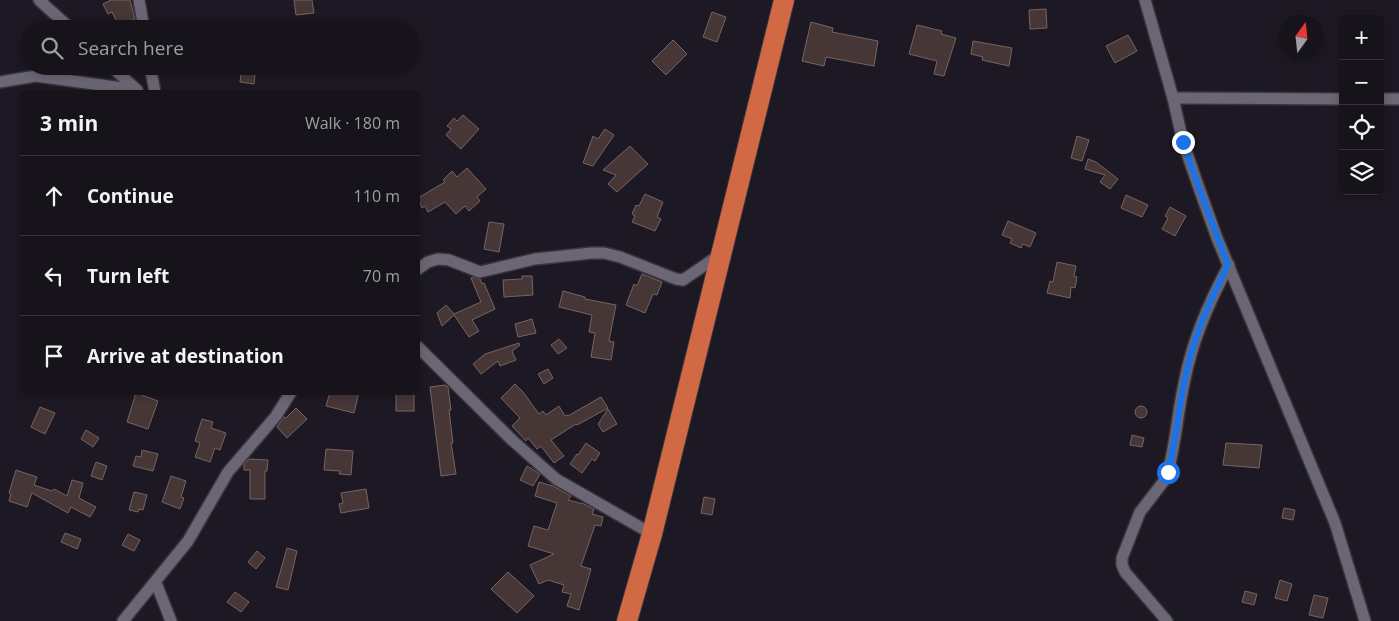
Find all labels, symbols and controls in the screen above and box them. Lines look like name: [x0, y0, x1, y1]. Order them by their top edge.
north arrow: [1279, 15, 1324, 60]
map controls: [1339, 15, 1384, 195]
button: +: [1339, 15, 1384, 60]
search box: [20, 20, 420, 75]
icon: search: [38, 34, 66, 62]
text: Search here: [78, 35, 184, 61]
button: −: [1339, 60, 1384, 105]
button: locate: [1339, 105, 1384, 150]
text: 3 min: [40, 109, 98, 137]
text: Walk · 180 m: [305, 112, 400, 134]
route end: [1172, 131, 1195, 154]
button: layers: [1339, 150, 1384, 195]
icon: ahead: [40, 182, 68, 210]
text: Continue: [87, 183, 174, 209]
text: 110 m: [354, 185, 400, 207]
icon: left: [40, 262, 68, 290]
text: Turn left: [87, 263, 169, 289]
text: 70 m: [363, 265, 400, 287]
icon: arrive: [40, 342, 68, 370]
text: Arrive at destination: [87, 343, 284, 369]
route start: [1157, 461, 1180, 484]

